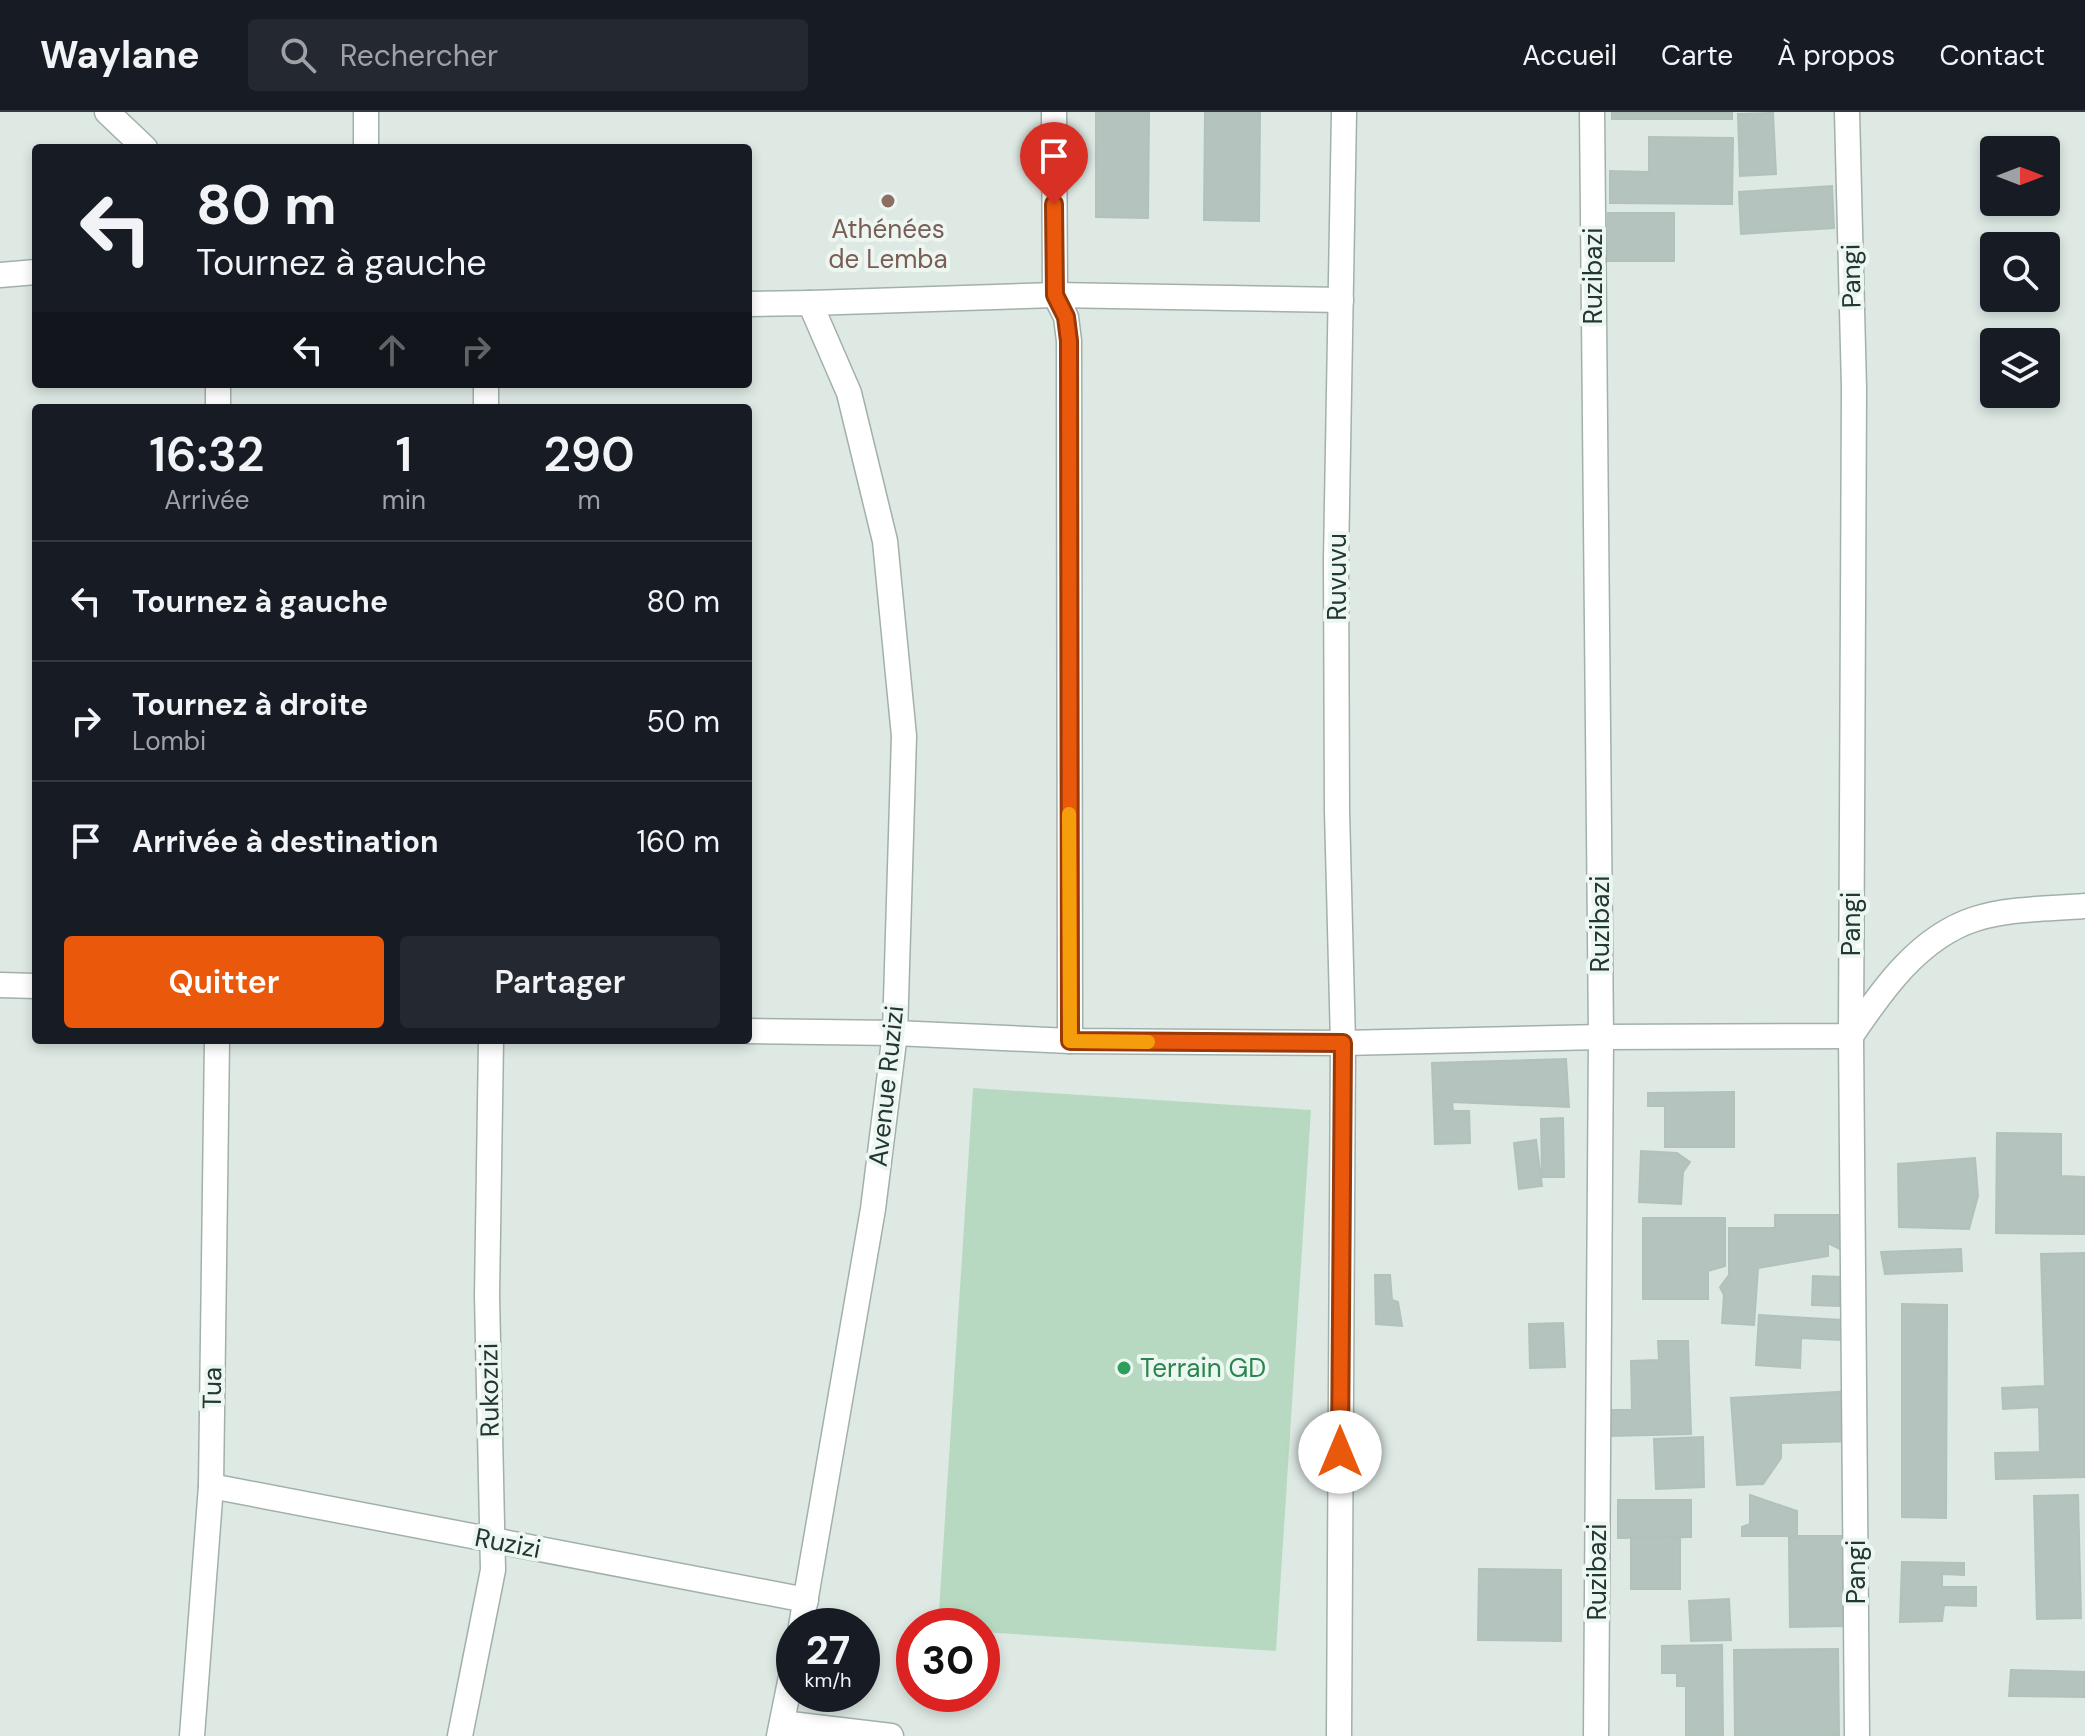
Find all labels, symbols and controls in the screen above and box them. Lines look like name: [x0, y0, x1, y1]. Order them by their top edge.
search box: [248, 19, 808, 91]
text: Waylane: [40, 30, 200, 80]
icon: search: [276, 33, 320, 77]
text: Rechercher: [340, 36, 498, 75]
text: Accueil: [1522, 37, 1617, 74]
text: Carte: [1661, 37, 1733, 74]
text: À propos: [1777, 37, 1895, 74]
text: Contact: [1939, 37, 2045, 74]
pin: [1020, 122, 1088, 204]
icon: arrive: [1032, 134, 1076, 178]
north arrow: [1980, 136, 2060, 216]
map controls: [1980, 136, 2060, 408]
text: 80 m: [196, 168, 337, 241]
icon: left: [64, 176, 168, 280]
marker: Athénées de Lemba: [879, 192, 897, 210]
place label: Athénées de Lemba: [828, 212, 948, 276]
street label: Ruzibazi: [1576, 227, 1610, 325]
button: search: [1980, 232, 2060, 312]
text: Tournez à gauche: [196, 239, 487, 286]
street label: Pangi: [1833, 244, 1869, 308]
icon: left: [286, 328, 330, 372]
icon: ahead: [370, 328, 414, 372]
icon: right: [454, 328, 498, 372]
button: layers: [1980, 328, 2060, 408]
text: 16:32: [149, 423, 264, 486]
text: 1: [395, 423, 412, 486]
text: 290: [543, 423, 635, 486]
text: Arrivée: [164, 483, 250, 517]
text: min: [382, 483, 426, 517]
text: m: [577, 483, 601, 517]
street label: Ruvuvu: [1320, 533, 1354, 621]
icon: left: [64, 579, 108, 623]
text: Tournez à gauche: [132, 582, 388, 621]
text: 80 m: [647, 582, 720, 621]
text: Tournez à droite: [132, 685, 368, 724]
icon: right: [64, 699, 108, 743]
text: 50 m: [646, 702, 720, 741]
text: Lombi: [132, 724, 206, 758]
icon: arrive: [64, 819, 108, 863]
text: Arrivée à destination: [132, 822, 438, 861]
text: 160 m: [637, 822, 720, 861]
street label: Ruzibazi: [1583, 875, 1617, 973]
street label: Pangi: [1834, 892, 1868, 956]
button: Quitter: [64, 936, 384, 1028]
button: Partager: [400, 936, 720, 1028]
street label: Avenue Ruzizi: [861, 1004, 911, 1168]
street label: Rukozizi: [471, 1343, 507, 1437]
place label: Terrain GD: [1140, 1351, 1266, 1385]
marker: Terrain GD: [1115, 1359, 1133, 1377]
street label: Tua: [195, 1367, 229, 1409]
position arrow: [1298, 1410, 1382, 1494]
street label: Ruzizi: [472, 1520, 544, 1566]
street label: Ruzibazi: [1580, 1523, 1614, 1621]
street label: Pangi: [1839, 1540, 1873, 1604]
speed limit sign: 30: [896, 1608, 1000, 1712]
text: 27: [806, 1624, 850, 1676]
text: km/h: [804, 1667, 852, 1693]

